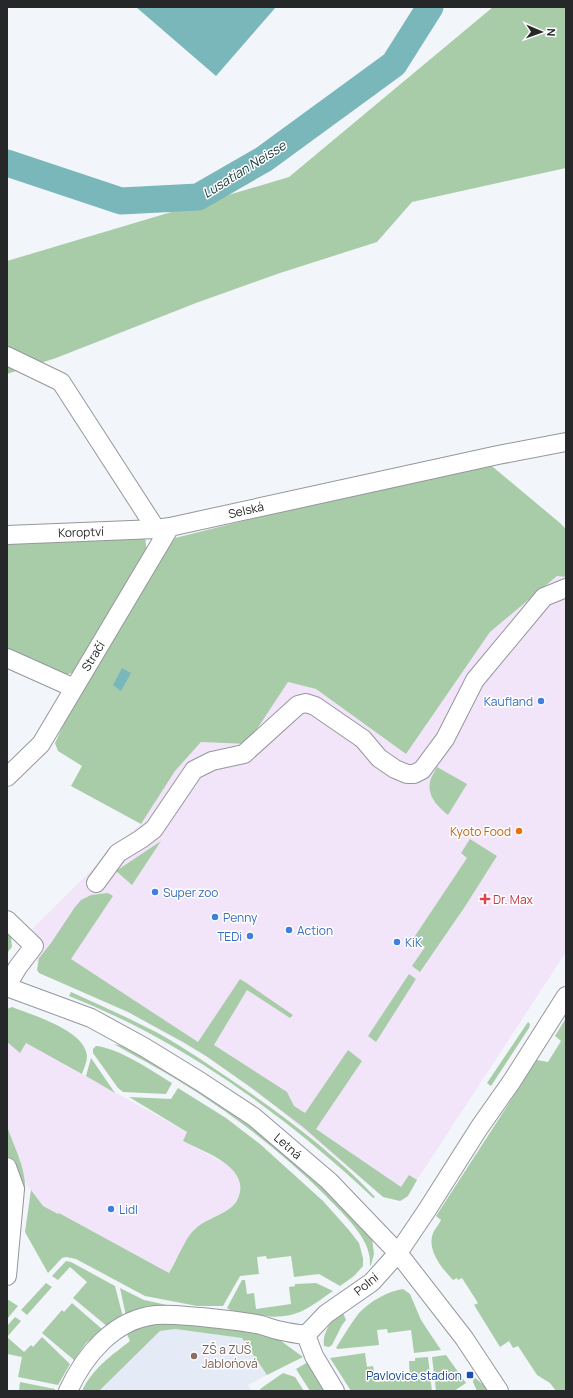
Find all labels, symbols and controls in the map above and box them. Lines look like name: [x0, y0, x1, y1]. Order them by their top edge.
north arrow: [521, 12, 561, 52]
text: N: [544, 28, 559, 37]
water label: Lusatian Neisse: [199, 135, 290, 202]
street label: Selská: [226, 498, 266, 522]
street label: Koroptví: [58, 523, 104, 541]
street label: Stračí: [77, 638, 109, 674]
place label: Kaufland: [484, 693, 533, 710]
marker: Kaufland: [536, 696, 546, 706]
place label: Kyoto Food: [450, 823, 511, 840]
marker: Kyoto Food: [514, 826, 524, 836]
place label: Super zoo: [163, 884, 218, 901]
marker: Super zoo: [150, 887, 160, 897]
place label: Dr. Max: [493, 891, 534, 908]
marker: Dr. Max: [480, 894, 490, 904]
place label: Penny: [223, 909, 258, 926]
marker: Penny: [210, 912, 220, 922]
place label: Action: [297, 922, 333, 939]
marker: Action: [284, 925, 294, 935]
place label: TEDi: [217, 928, 242, 945]
marker: TEDi: [245, 931, 255, 941]
place label: KiK: [405, 934, 423, 951]
marker: KiK: [392, 937, 402, 947]
street label: Letná: [270, 1129, 306, 1163]
place label: Lidl: [119, 1201, 138, 1218]
marker: Lidl: [106, 1204, 116, 1214]
street label: Polní: [350, 1269, 382, 1299]
place label: ZŠ a ZUŠ Jablońová: [202, 1341, 258, 1372]
marker: ZŠ a ZUŠ Jablońová: [189, 1351, 199, 1361]
place label: Pavlovice stadion: [366, 1367, 462, 1384]
marker: Pavlovice stadion: [465, 1370, 475, 1380]

